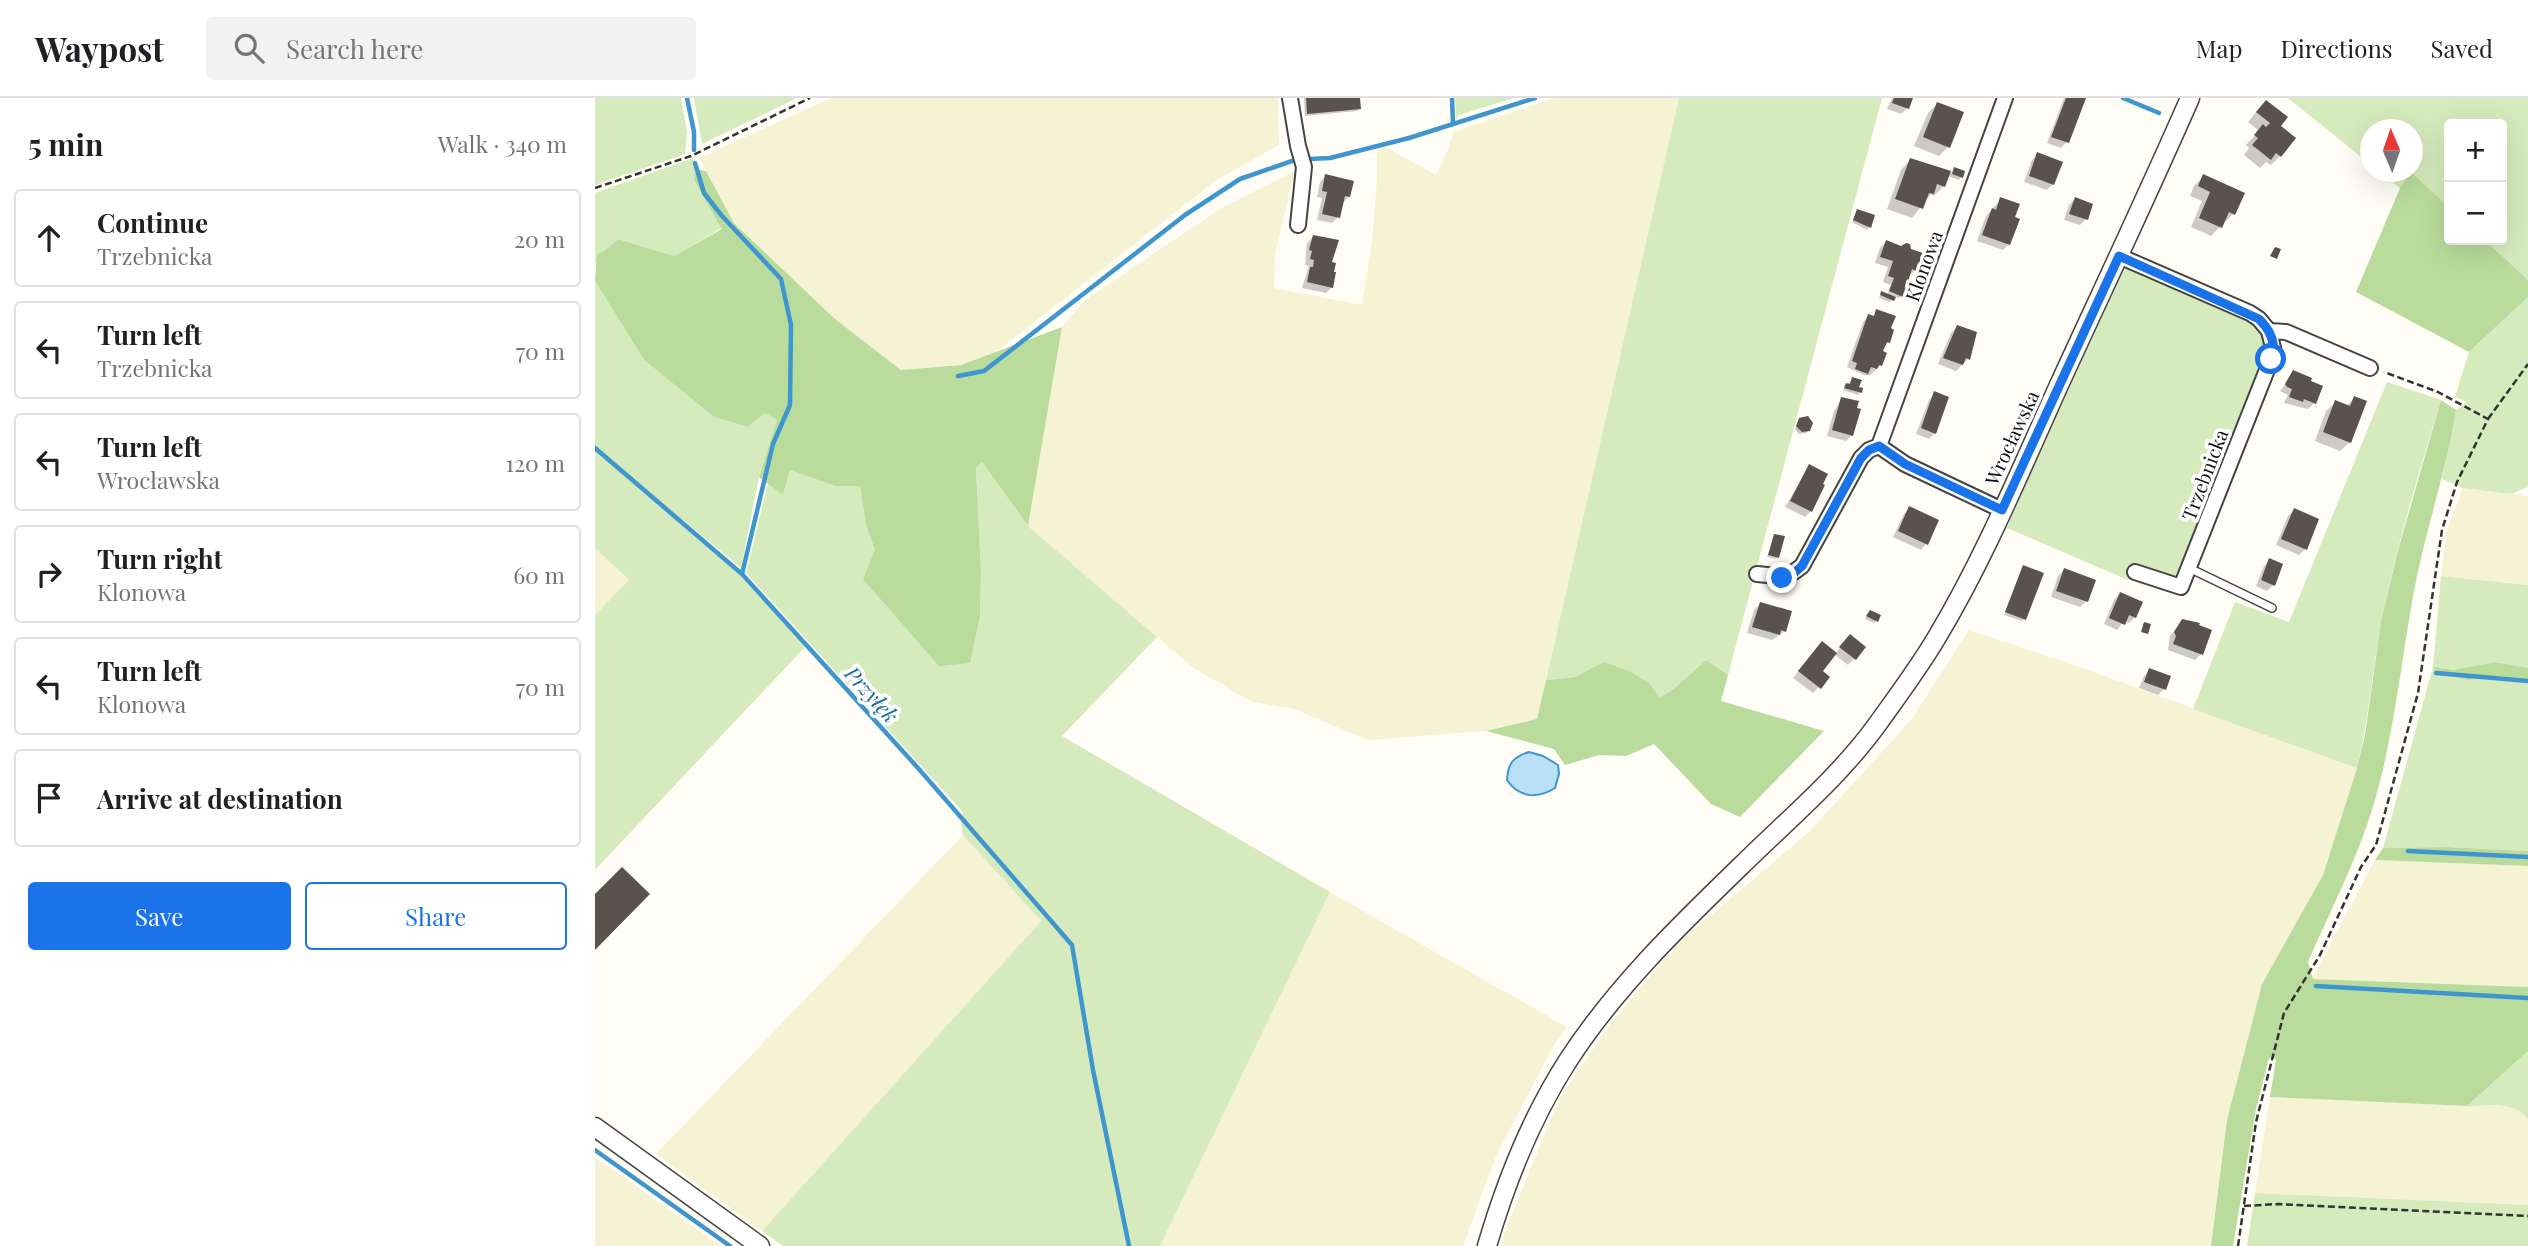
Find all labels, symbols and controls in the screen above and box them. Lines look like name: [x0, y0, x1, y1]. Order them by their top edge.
search box: [206, 17, 696, 80]
text: Waypost: [35, 26, 164, 70]
icon: search: [230, 29, 268, 67]
text: Search here: [286, 31, 423, 66]
text: Map: [2196, 32, 2242, 64]
text: Directions: [2280, 32, 2393, 64]
text: Saved: [2431, 32, 2493, 64]
north arrow: [2360, 119, 2423, 182]
map controls: [2444, 119, 2507, 245]
button: +: [2444, 119, 2507, 182]
text: 5 min: [28, 124, 103, 164]
text: Walk · 340 m: [438, 128, 567, 159]
button: −: [2444, 182, 2507, 245]
text: Continue: [97, 205, 208, 240]
icon: ahead: [30, 219, 68, 257]
text: 20 m: [514, 223, 565, 254]
street label: Klonowa: [1898, 226, 1948, 305]
text: Trzebnicka: [97, 240, 213, 271]
text: Turn left: [97, 317, 202, 352]
icon: left: [30, 331, 68, 369]
text: 70 m: [516, 335, 565, 366]
route start: [2255, 343, 2286, 374]
text: Trzebnicka: [97, 352, 213, 383]
street label: Wrocławska: [1977, 386, 2045, 490]
street label: Trzebnicka: [2175, 425, 2234, 524]
text: Turn left: [97, 429, 202, 464]
icon: left: [30, 443, 68, 481]
text: 120 m: [506, 447, 565, 478]
text: Wrocławska: [97, 464, 220, 495]
text: Turn right: [97, 541, 223, 576]
icon: right: [30, 555, 68, 593]
text: 60 m: [513, 559, 565, 590]
route end: [1766, 562, 1797, 593]
text: Klonowa: [97, 576, 186, 607]
text: Turn left: [97, 653, 202, 688]
water label: Przyłęk: [839, 659, 905, 728]
icon: left: [30, 667, 68, 705]
text: 70 m: [516, 671, 565, 702]
text: Klonowa: [97, 688, 186, 719]
icon: arrive: [30, 779, 68, 817]
text: Arrive at destination: [97, 781, 343, 816]
button: Save: [28, 882, 291, 950]
button: Share: [305, 882, 567, 950]

